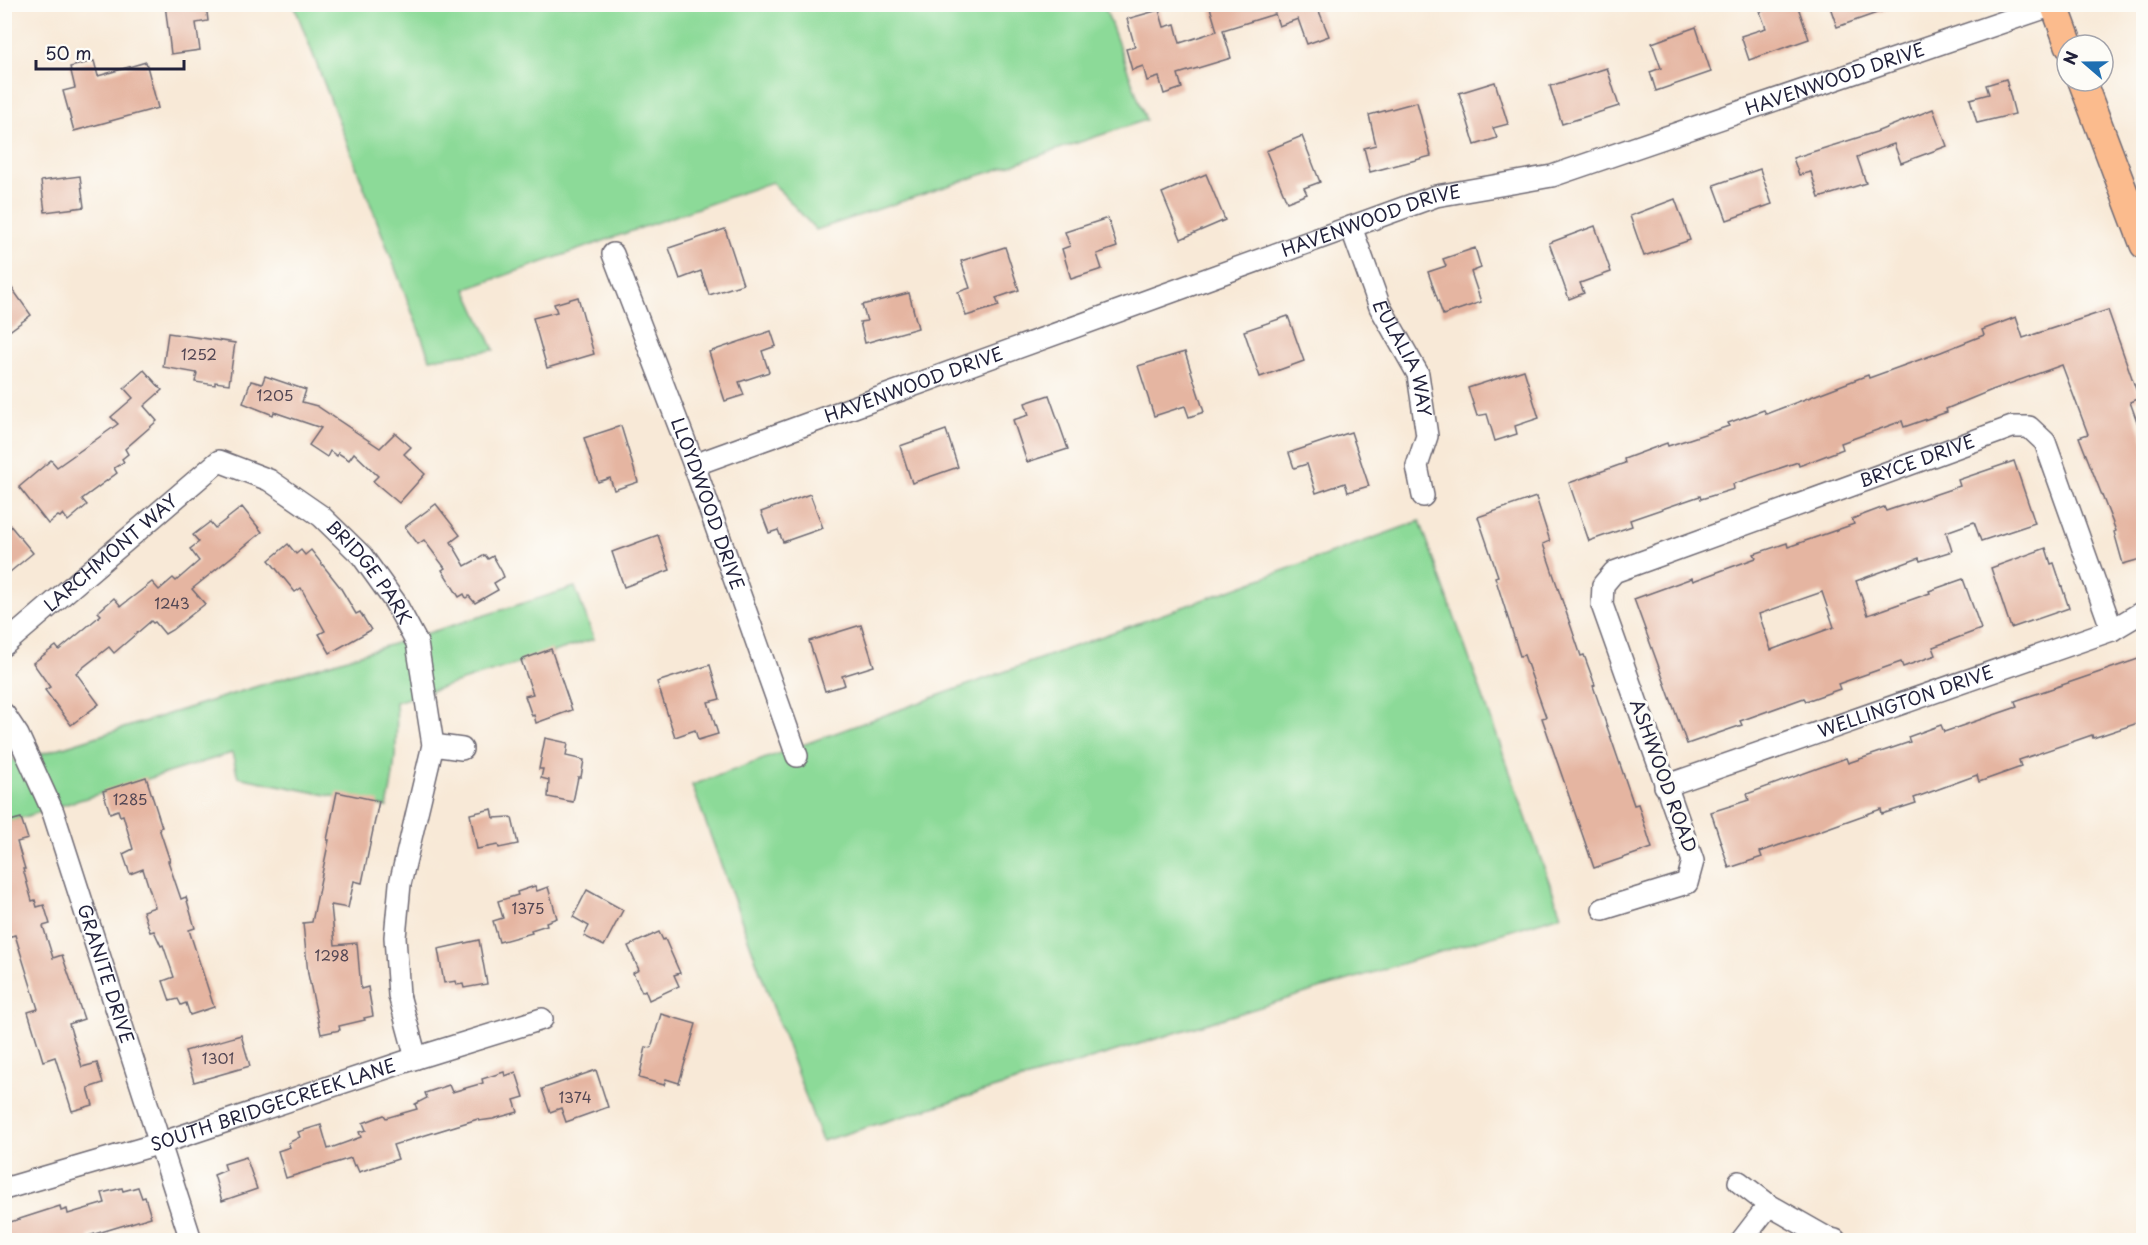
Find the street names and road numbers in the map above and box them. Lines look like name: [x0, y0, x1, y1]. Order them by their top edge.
street label: HAVENWOOD DRIVE: [1741, 35, 1928, 121]
street label: HAVENWOOD DRIVE: [1277, 177, 1463, 263]
street label: EULALIA WAY: [1367, 296, 1439, 419]
street label: HAVENWOOD DRIVE: [820, 339, 1007, 429]
street label: LLOYDWOOD DRIVE: [665, 413, 752, 593]
street label: BRYCE DRIVE: [1855, 427, 1978, 494]
street label: LARCHMONT WAY: [37, 487, 183, 617]
street label: BRIDGE PARK: [321, 513, 419, 628]
street label: WELLINGTON DRIVE: [1814, 657, 1997, 744]
street label: ASHWOOD ROAD: [1624, 695, 1705, 856]
street label: GRANITE DRIVE: [72, 900, 142, 1047]
street label: SOUTH BRIDGECREEK LANE: [147, 1051, 399, 1157]

